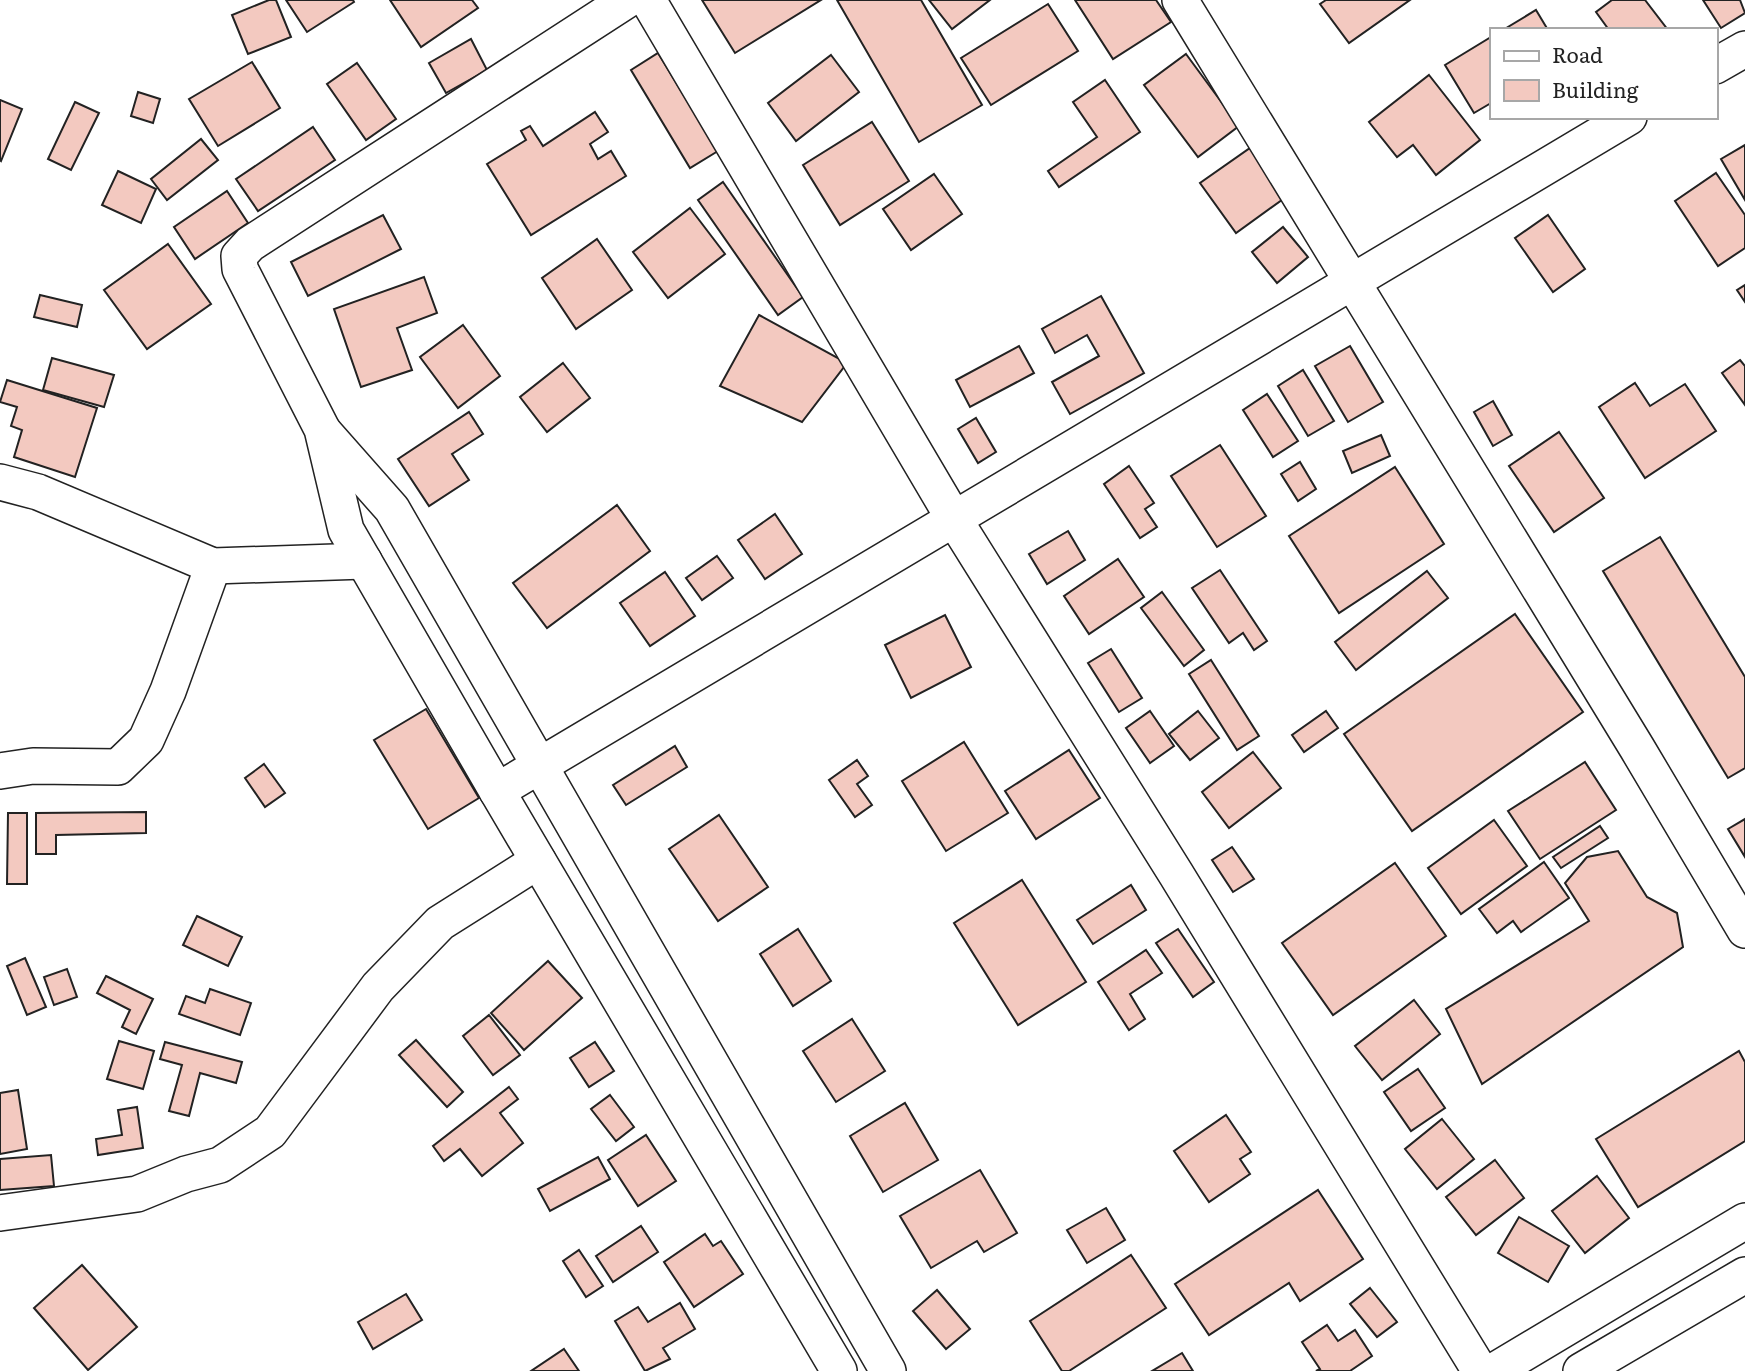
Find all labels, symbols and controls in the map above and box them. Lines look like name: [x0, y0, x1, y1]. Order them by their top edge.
legend: [1490, 28, 1717, 119]
text: Road: [1552, 38, 1603, 69]
text: Building: [1552, 73, 1639, 104]

